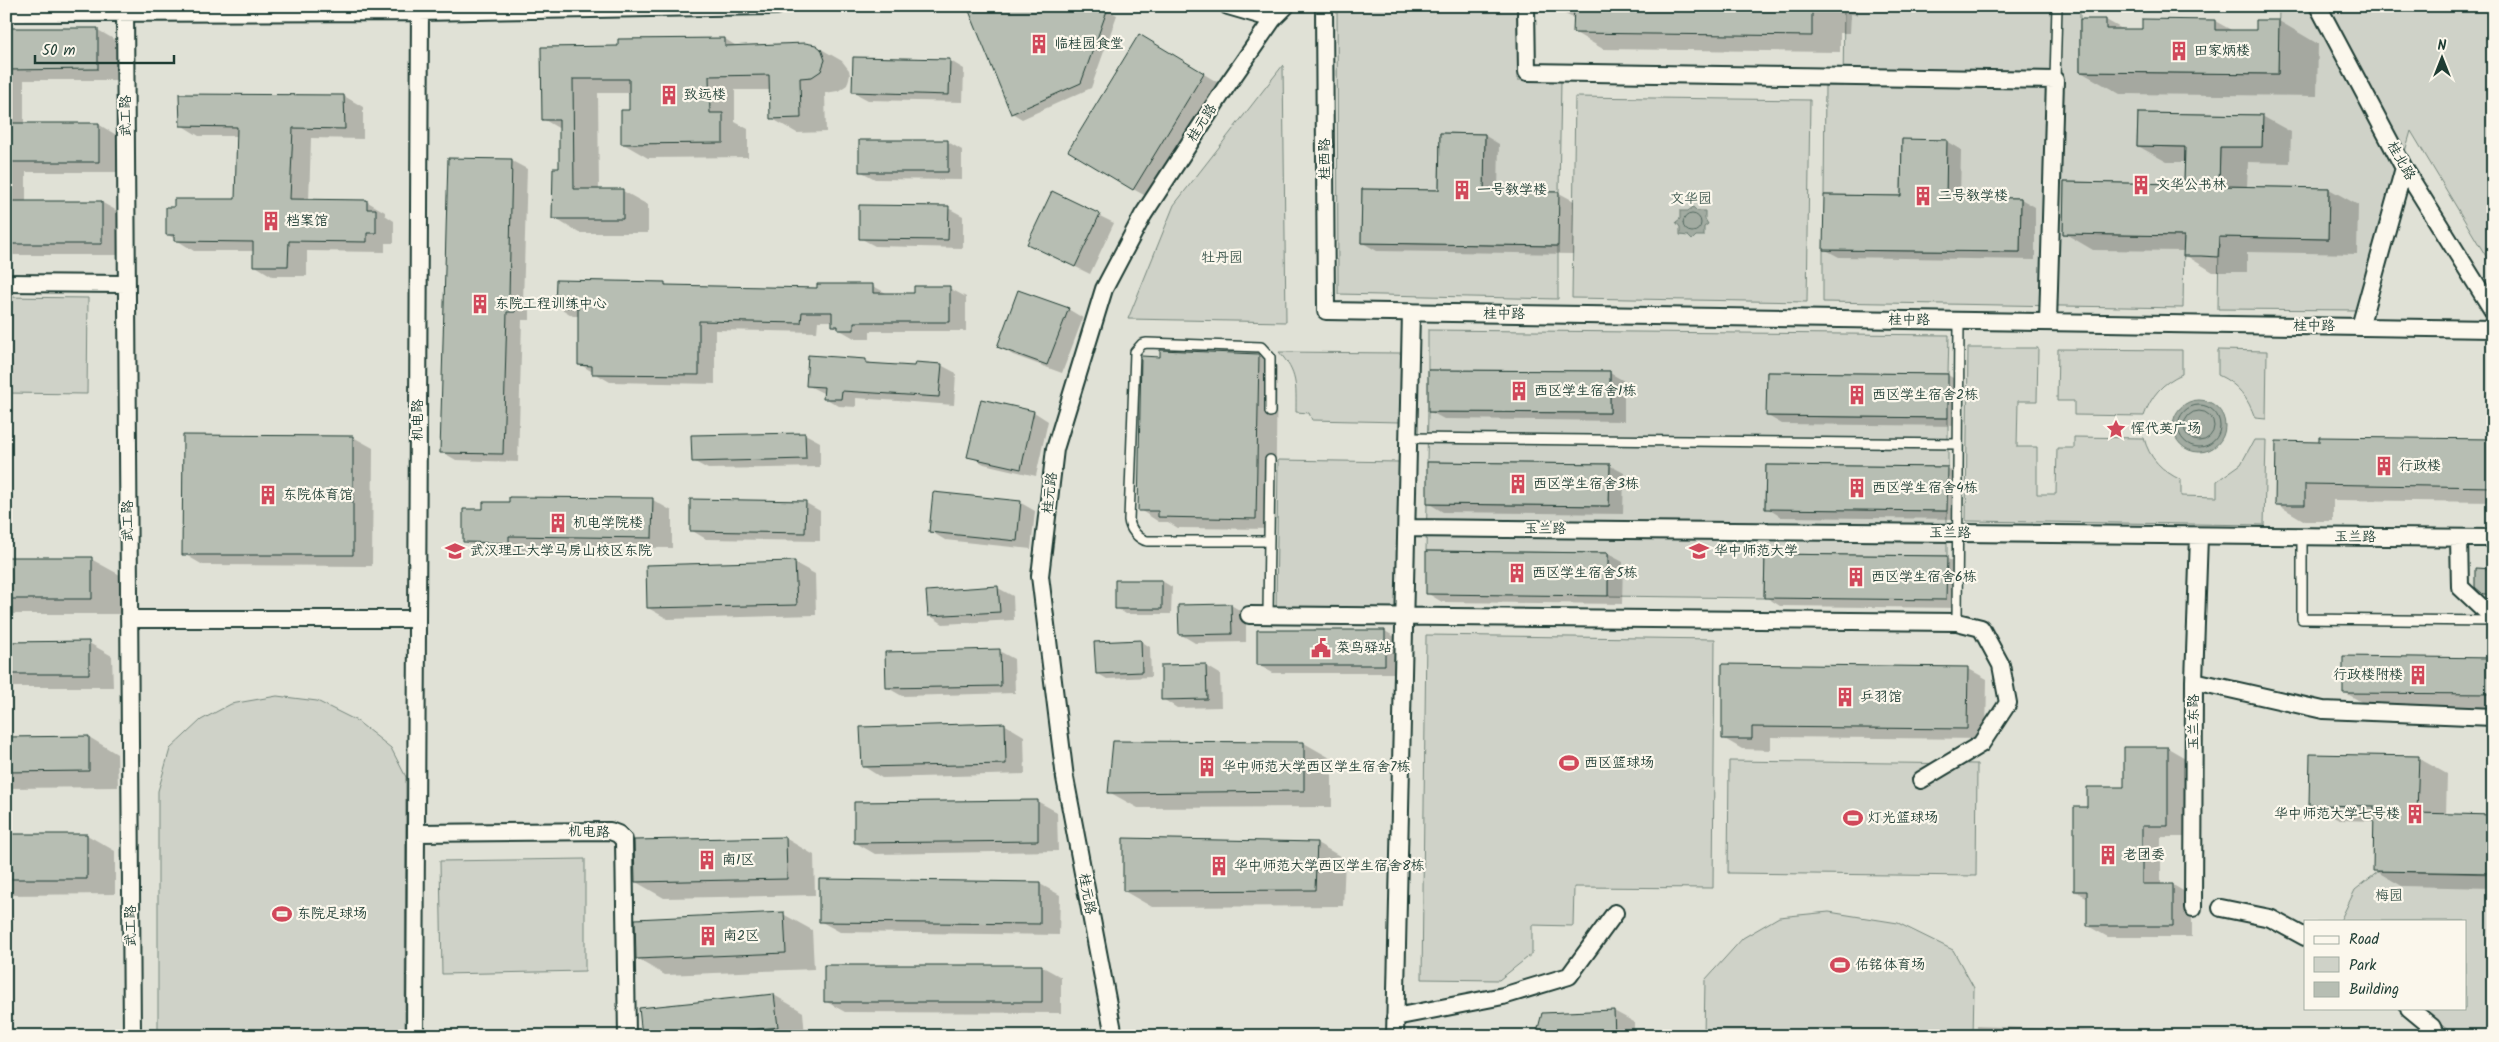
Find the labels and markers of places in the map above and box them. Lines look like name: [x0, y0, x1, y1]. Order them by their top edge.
building icon: 临桂园食堂: [1028, 33, 1050, 55]
place label: 临桂园食堂: [1054, 33, 1124, 55]
building icon: 田家炳楼: [2168, 40, 2190, 62]
place label: 田家炳楼: [2194, 40, 2250, 62]
building icon: 致远楼: [658, 84, 680, 106]
place label: 致远楼: [684, 84, 726, 106]
building icon: 文华公书林: [2130, 174, 2152, 196]
place label: 文华公书林: [2156, 174, 2227, 196]
building icon: 一号教学楼: [1451, 179, 1473, 201]
place label: 一号教学楼: [1477, 179, 1547, 201]
building icon: 二号教学楼: [1912, 185, 1934, 207]
place label: 二号教学楼: [1938, 185, 2008, 207]
building icon: 档案馆: [260, 210, 282, 232]
place label: 档案馆: [286, 210, 328, 232]
building icon: 东院工程训练中心: [469, 293, 491, 315]
place label: 东院工程训练中心: [495, 293, 607, 315]
building icon: 西区学生宿舍1栋: [1508, 380, 1530, 402]
place label: 西区学生宿舍1栋: [1534, 380, 1636, 402]
building icon: 西区学生宿舍2栋: [1846, 384, 1868, 406]
place label: 西区学生宿舍2栋: [1872, 384, 1978, 406]
place icon: 恽代英广场: [2105, 418, 2127, 440]
place label: 恽代英广场: [2131, 418, 2201, 440]
building icon: 行政楼: [2373, 455, 2395, 477]
place label: 行政楼: [2399, 455, 2441, 477]
building icon: 西区学生宿舍3栋: [1507, 473, 1529, 495]
place label: 西区学生宿舍3栋: [1533, 473, 1639, 495]
building icon: 西区学生宿舍4栋: [1846, 477, 1868, 499]
place label: 西区学生宿舍4栋: [1872, 477, 1978, 499]
building icon: 东院体育馆: [257, 484, 279, 506]
place label: 东院体育馆: [283, 484, 353, 506]
building icon: 机电学院楼: [547, 512, 569, 534]
place label: 机电学院楼: [573, 512, 643, 534]
school or university icon: 武汉理工大学马房山校区东院: [444, 540, 466, 562]
place label: 武汉理工大学马房山校区东院: [470, 540, 652, 562]
school or university icon: 华中师范大学: [1688, 540, 1710, 562]
place label: 华中师范大学: [1714, 540, 1798, 562]
building icon: 西区学生宿舍5栋: [1506, 562, 1528, 584]
place label: 西区学生宿舍5栋: [1532, 562, 1638, 584]
building icon: 西区学生宿舍6栋: [1845, 566, 1867, 588]
place label: 西区学生宿舍6栋: [1871, 566, 1977, 588]
public building icon: 菜鸟驿站: [1310, 637, 1332, 659]
place label: 菜鸟驿站: [1336, 637, 1392, 659]
place label: 行政楼附楼: [2333, 664, 2403, 686]
building icon: 行政楼附楼: [2407, 664, 2429, 686]
building icon: 乒羽馆: [1834, 686, 1856, 708]
place label: 乒羽馆: [1860, 686, 1902, 708]
sports icon: 西区篮球场: [1558, 752, 1580, 774]
place label: 西区篮球场: [1584, 752, 1654, 774]
building icon: 华中师范大学西区学生宿舍7栋: [1196, 756, 1218, 778]
place label: 华中师范大学西区学生宿舍7栋: [1222, 756, 1410, 778]
place label: 华中师范大学七号楼: [2274, 803, 2400, 825]
building icon: 华中师范大学七号楼: [2404, 803, 2426, 825]
sports icon: 灯光篮球场: [1842, 807, 1864, 829]
place label: 灯光篮球场: [1868, 807, 1938, 829]
building icon: 老团委: [2097, 844, 2119, 866]
place label: 老团委: [2123, 844, 2165, 866]
building icon: 南1区: [696, 849, 718, 871]
place label: 南1区: [722, 849, 754, 871]
building icon: 华中师范大学西区学生宿舍8栋: [1208, 855, 1230, 877]
place label: 华中师范大学西区学生宿舍8栋: [1234, 855, 1424, 877]
sports icon: 东院足球场: [271, 903, 293, 925]
place label: 东院足球场: [297, 903, 367, 925]
building icon: 南2区: [697, 925, 719, 947]
place label: 南2区: [723, 925, 759, 947]
sports icon: 佑铭体育场: [1829, 954, 1851, 976]
place label: 佑铭体育场: [1855, 954, 1925, 976]

